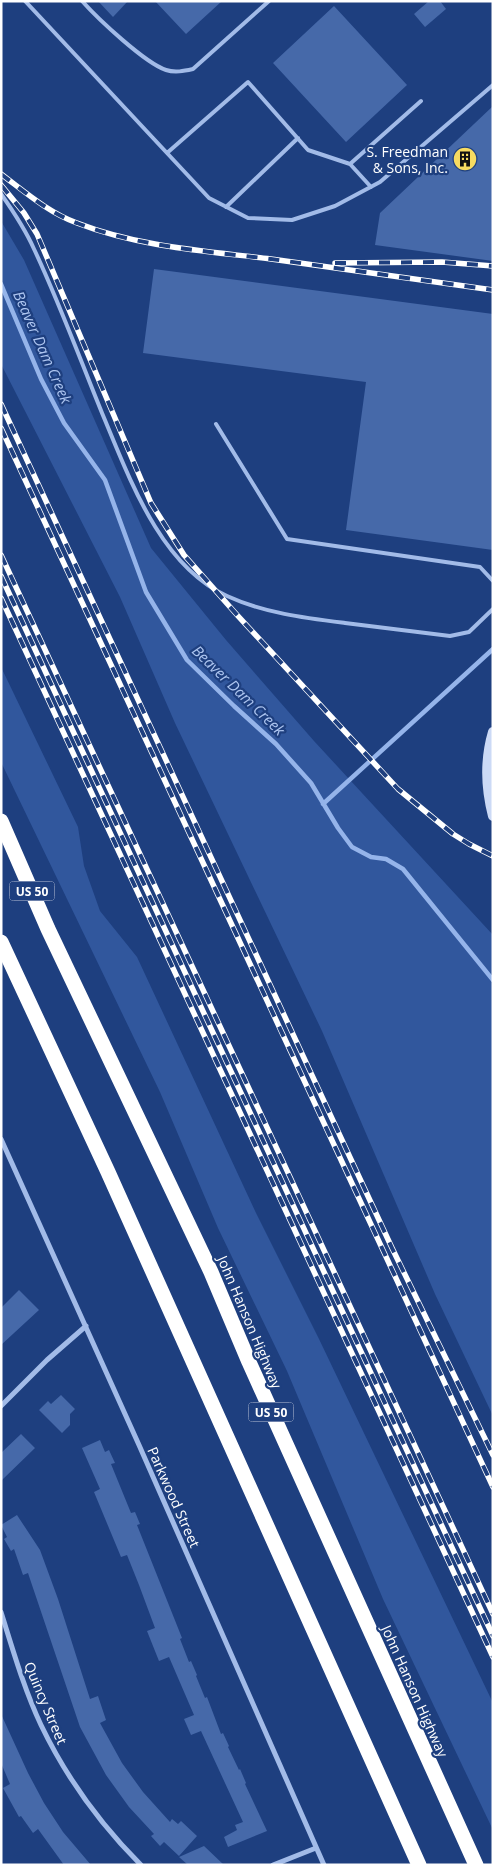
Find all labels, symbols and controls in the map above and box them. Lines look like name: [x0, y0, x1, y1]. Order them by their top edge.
place label: S. Freedman & Sons, Inc.: [366, 142, 448, 177]
building icon: S. Freedman & Sons, Inc.: [452, 146, 478, 172]
water label: Beaver Dam Creek: [9, 287, 77, 407]
water label: Beaver Dam Creek: [188, 641, 290, 740]
road number: US 50: [10, 881, 54, 900]
street label: John Hanson Highway: [213, 1251, 287, 1392]
road number: US 50: [248, 1402, 294, 1421]
street label: Parkwood Street: [143, 1444, 205, 1550]
street label: John Hanson Highway: [376, 1620, 453, 1761]
street label: Quincy Street: [20, 1659, 72, 1747]

